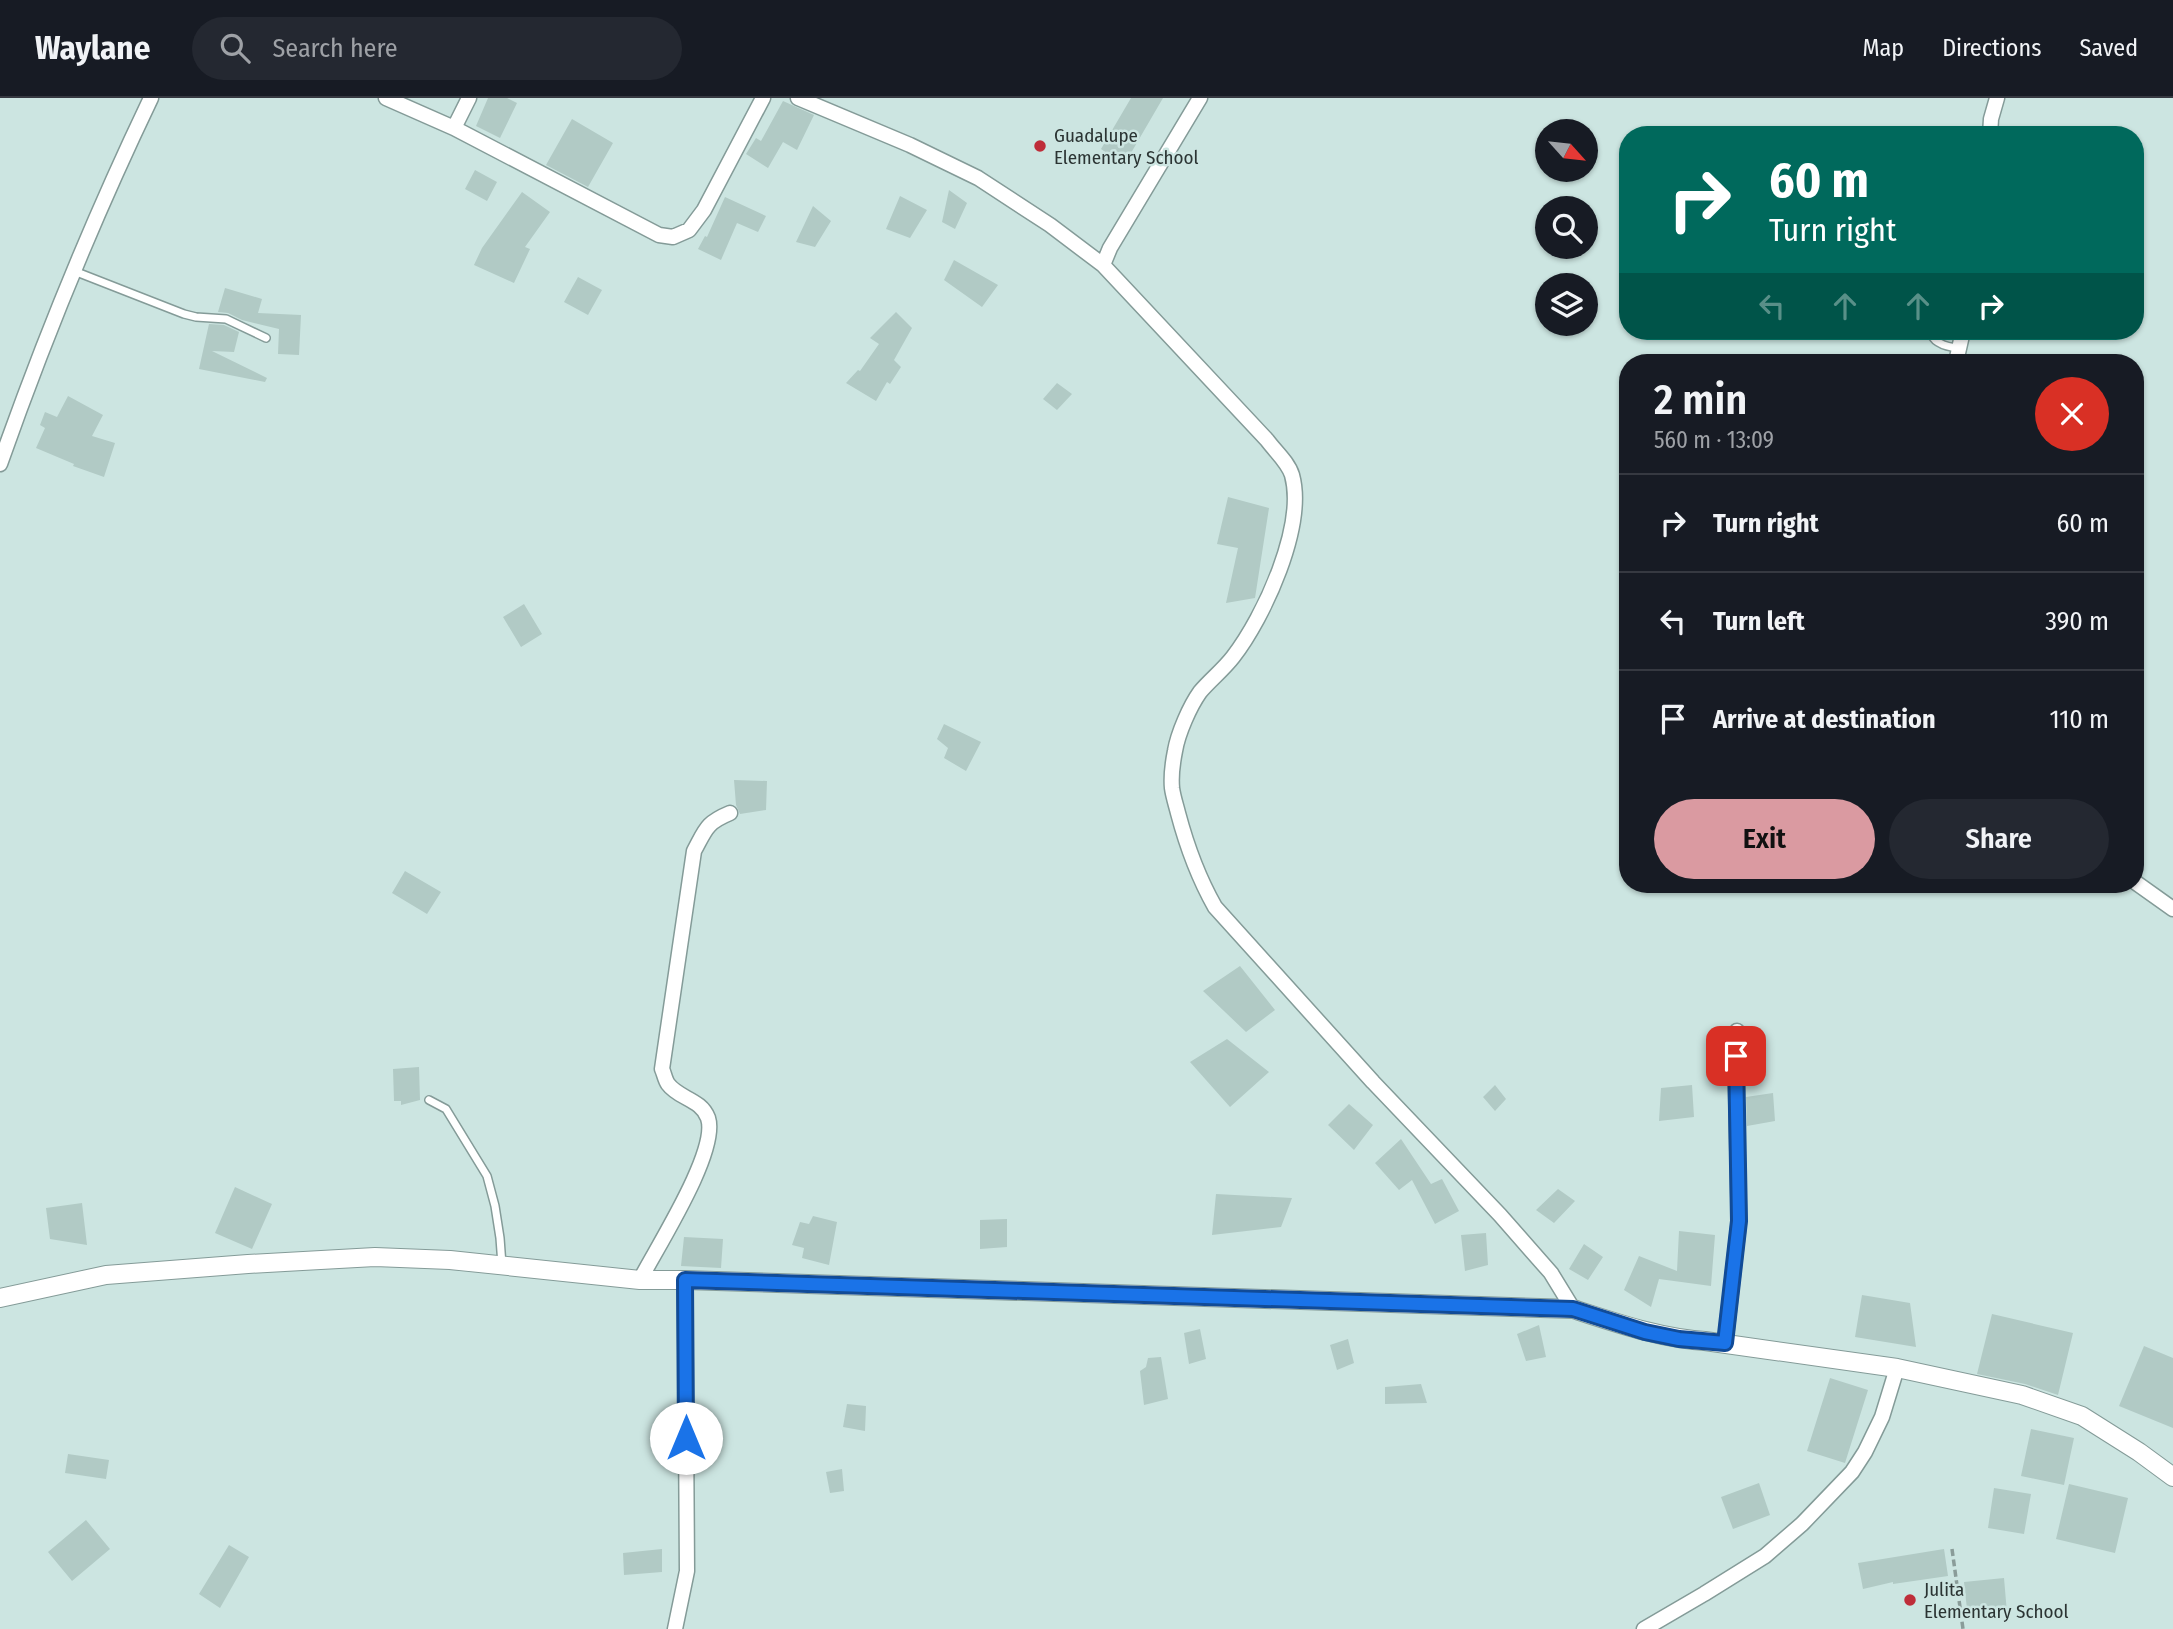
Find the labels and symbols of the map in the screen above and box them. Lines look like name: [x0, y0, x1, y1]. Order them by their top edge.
north arrow: [1535, 119, 1598, 182]
place label: Guadalupe Elementary School: [1054, 124, 1199, 169]
marker: Guadalupe Elementary School: [1032, 138, 1048, 154]
pin: [1706, 1026, 1766, 1086]
position arrow: [649, 1401, 723, 1475]
place label: Julita Elementary School: [1924, 1578, 2069, 1623]
marker: Julita Elementary School: [1902, 1592, 1918, 1608]

